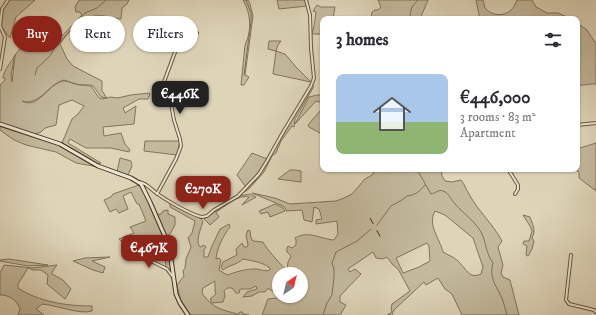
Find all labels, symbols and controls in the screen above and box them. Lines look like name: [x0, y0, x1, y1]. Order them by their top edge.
chip: Buy: [12, 16, 62, 52]
chip: Rent: [70, 16, 125, 52]
chip: Filters: [133, 16, 198, 52]
text: 3 homes: [336, 29, 389, 51]
icon: filters: [542, 29, 564, 51]
pin: €446K: [152, 81, 208, 115]
text: €446K: [161, 86, 199, 102]
text: €446,000: [460, 87, 530, 109]
icon: home: [368, 90, 416, 138]
text: 3 rooms · 83 m²: [460, 109, 536, 125]
text: Apartment: [460, 125, 515, 141]
pin: €270K: [175, 176, 231, 210]
text: €270K: [185, 181, 221, 197]
pin: €467K: [121, 235, 177, 269]
text: €467K: [130, 240, 168, 256]
north arrow: [272, 267, 308, 303]
map controls: [272, 267, 308, 303]

